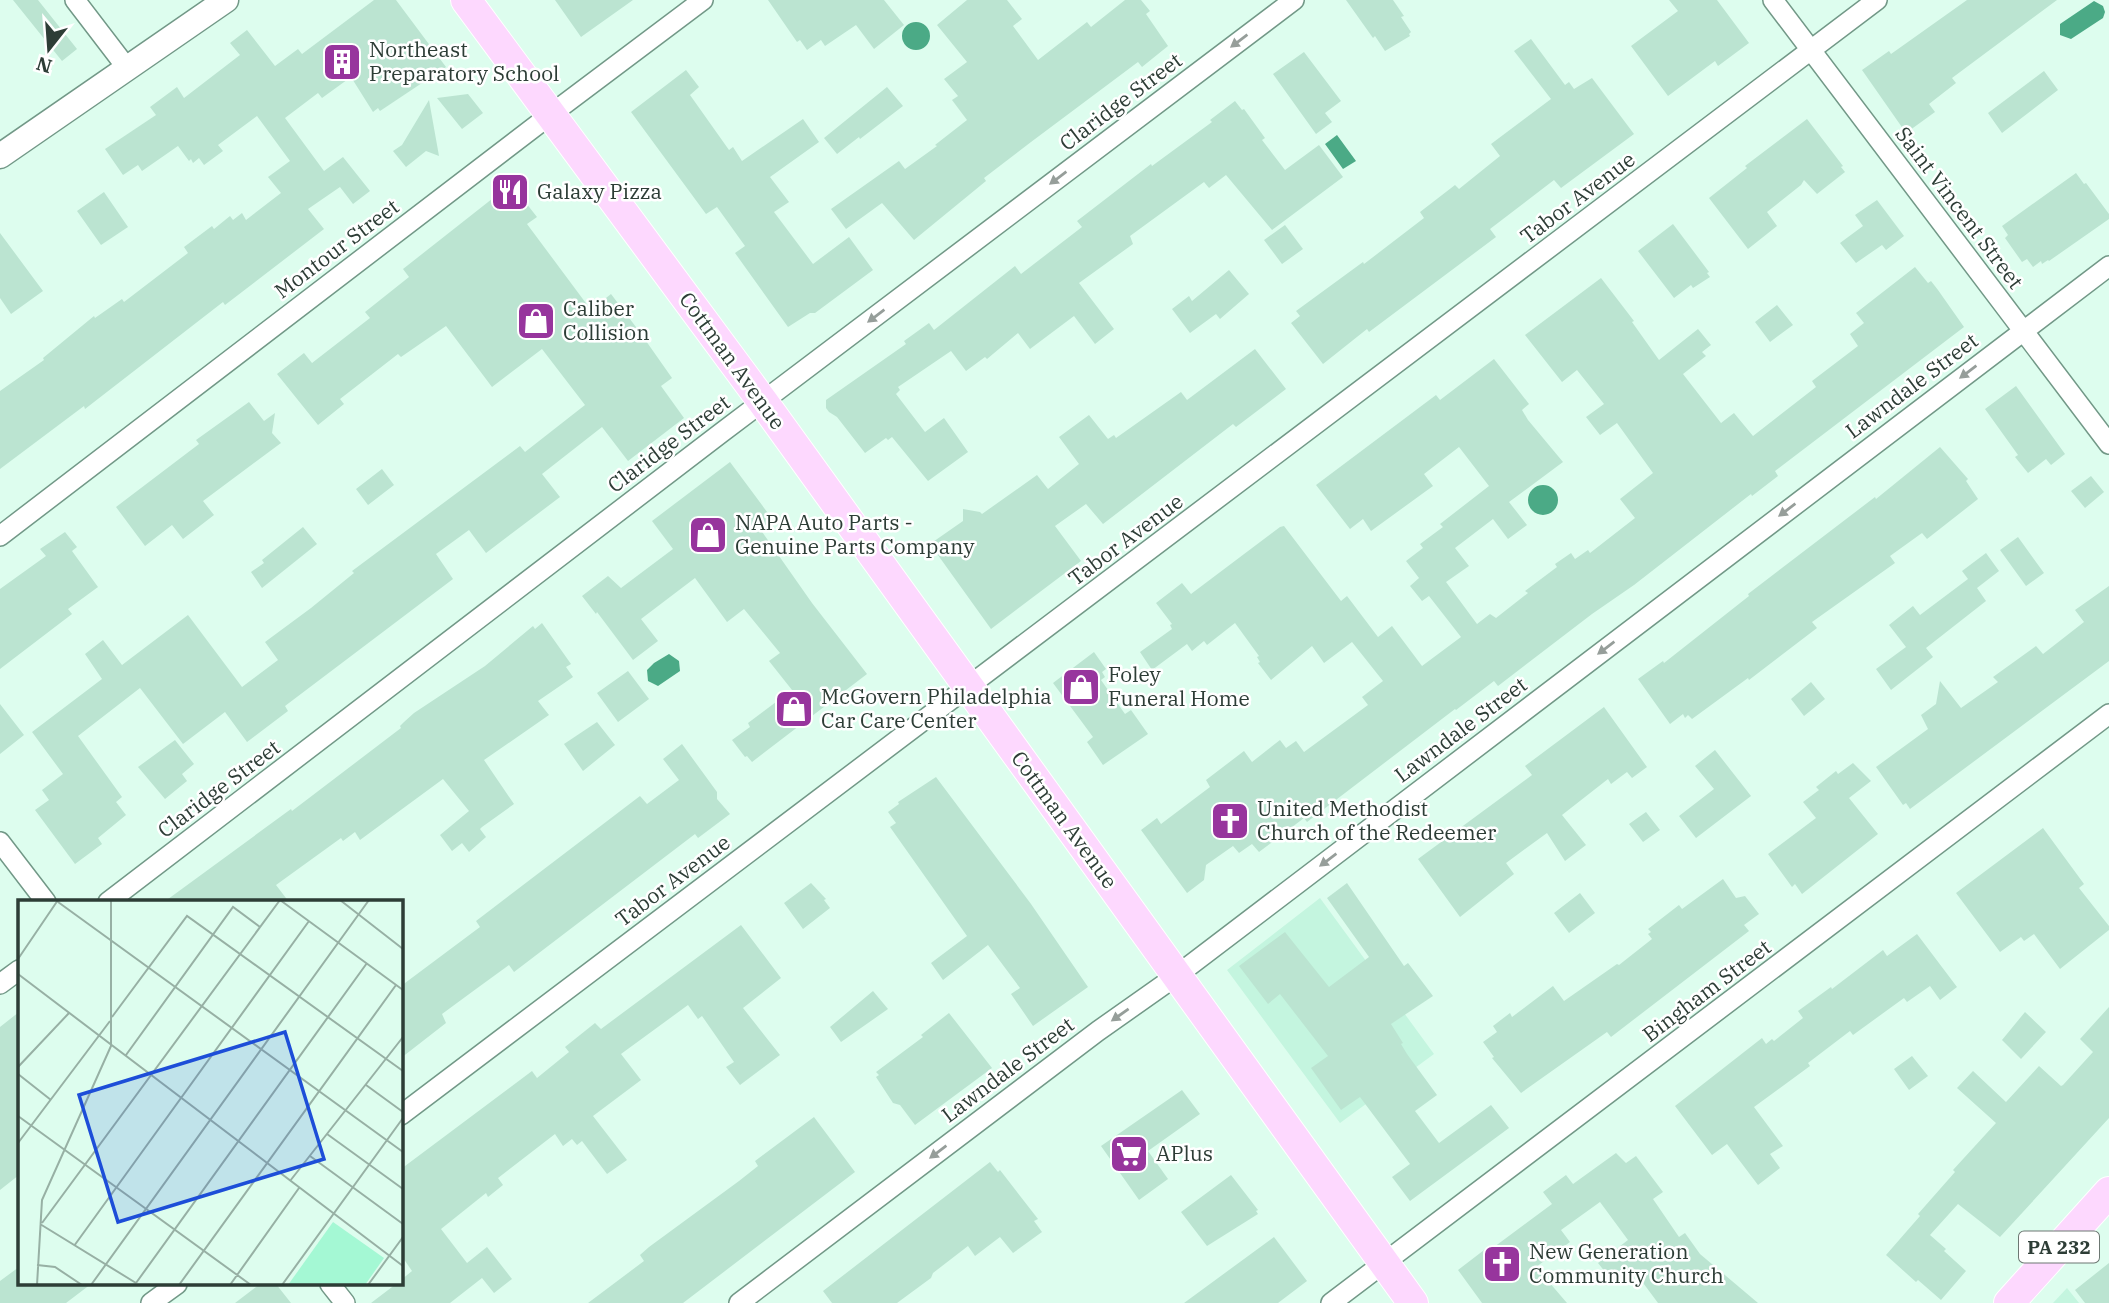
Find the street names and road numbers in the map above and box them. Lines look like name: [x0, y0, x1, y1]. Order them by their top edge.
street label: Claridge Street: [1053, 46, 1187, 156]
street label: Saint Vincent Street: [1890, 121, 2030, 294]
street label: Tabor Avenue: [1514, 145, 1640, 250]
street label: Montour Street: [268, 192, 404, 304]
street label: Cottman Avenue: [673, 286, 792, 435]
street label: Lawndale Street: [1839, 326, 1983, 444]
street label: Claridge Street: [601, 388, 735, 498]
street label: Tabor Avenue: [1062, 487, 1188, 592]
street label: Lawndale Street: [1388, 670, 1532, 788]
street label: Claridge Street: [151, 733, 285, 843]
street label: Cottman Avenue: [1005, 745, 1124, 894]
street label: Tabor Avenue: [609, 828, 735, 933]
street label: Bingham Street: [1636, 933, 1776, 1048]
street label: Lawndale Street: [935, 1010, 1079, 1128]
road number: PA 232: [2019, 1232, 2099, 1262]

